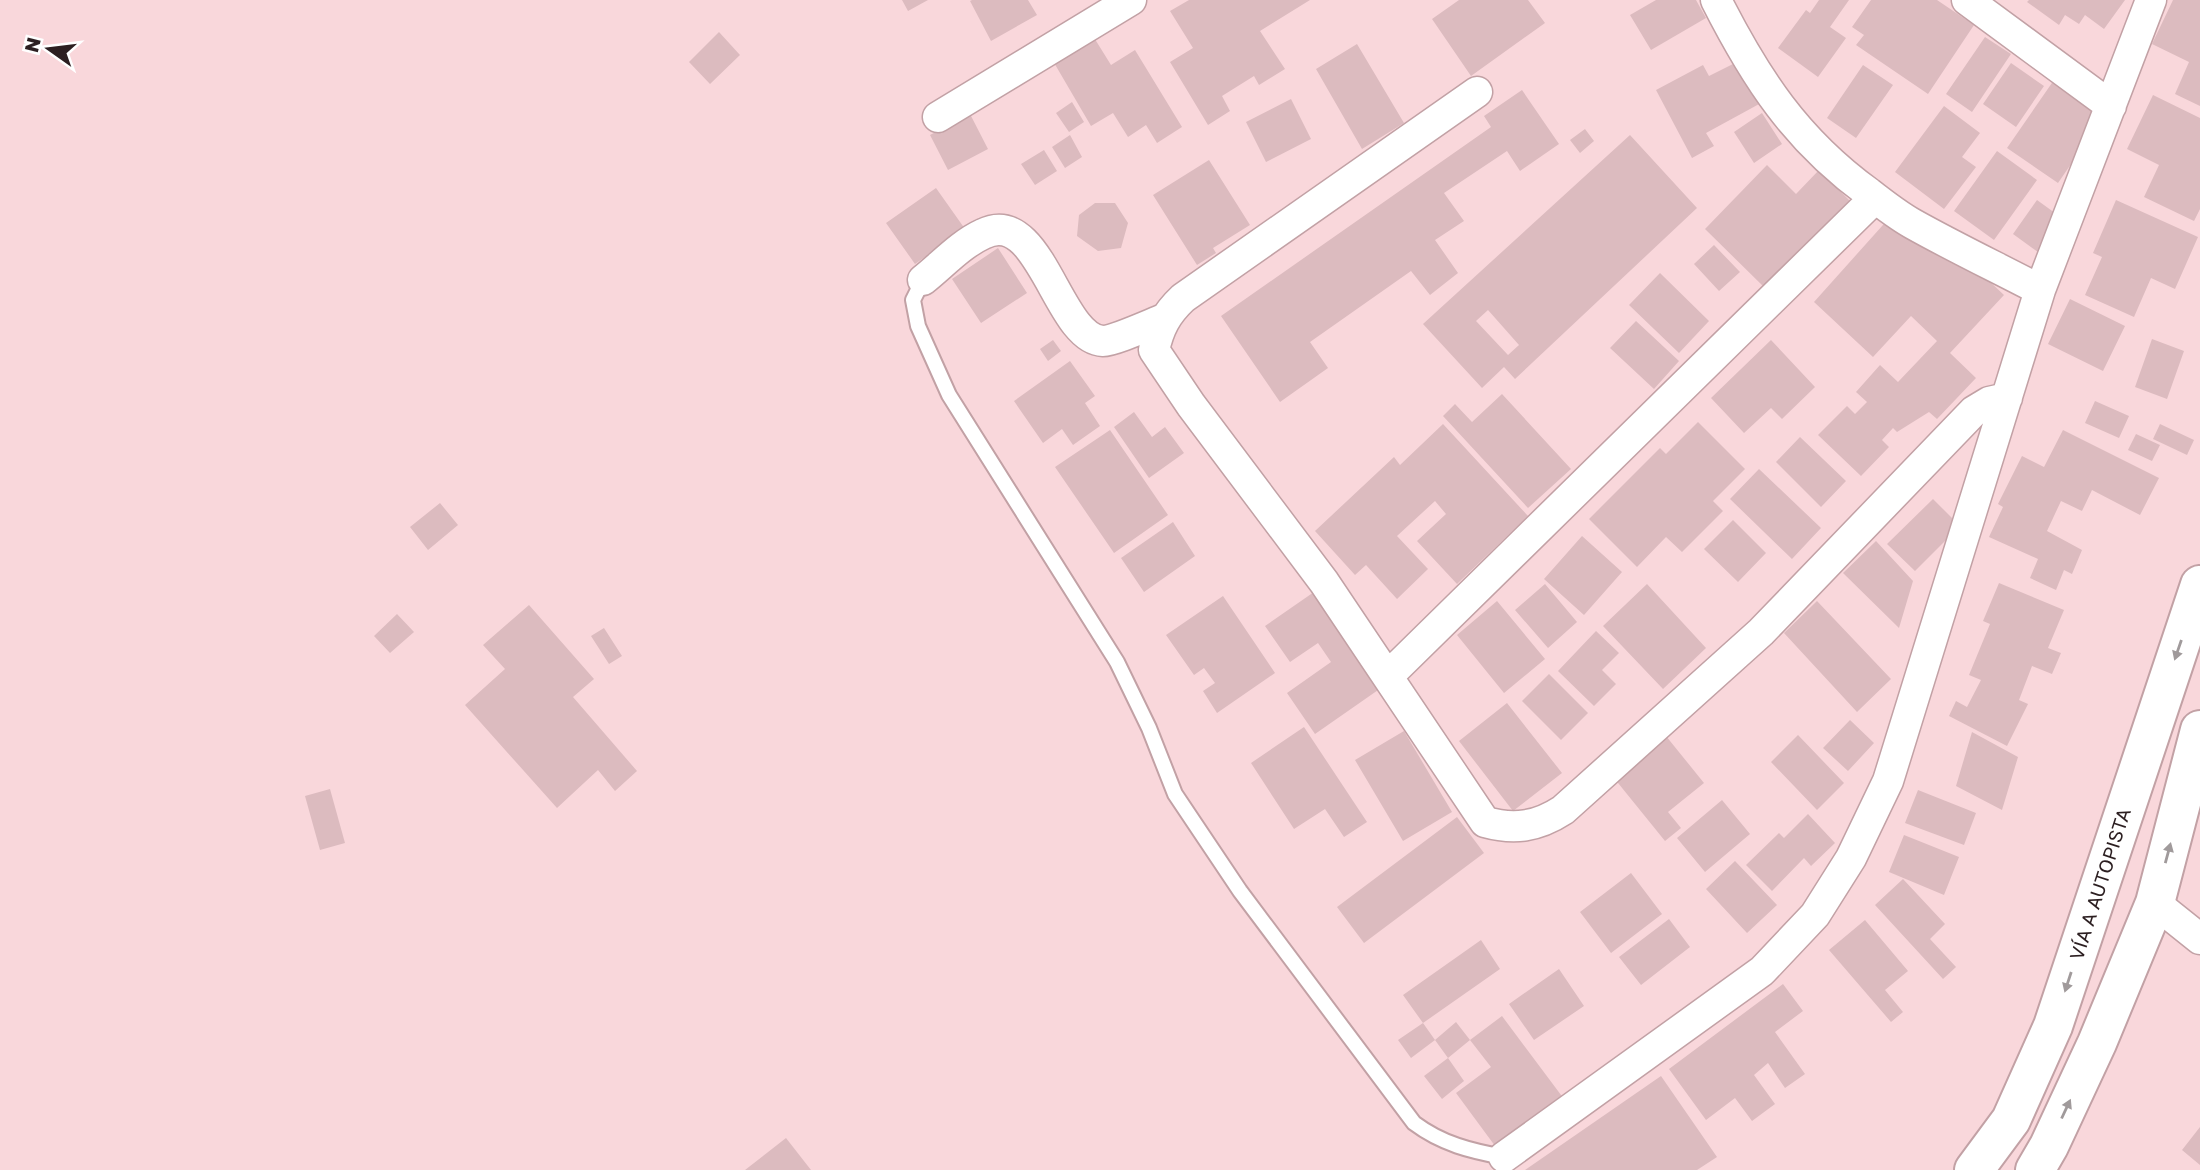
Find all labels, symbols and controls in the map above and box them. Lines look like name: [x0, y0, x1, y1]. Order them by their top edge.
north arrow: [14, 14, 84, 84]
text: N: [19, 35, 45, 55]
one-way arrow: [2172, 639, 2183, 660]
street label: VÍA A AUTOPISTA: [2064, 805, 2135, 963]
one-way arrow: [2163, 842, 2174, 864]
one-way arrow: [2062, 972, 2073, 993]
one-way arrow: [2061, 1099, 2072, 1120]

